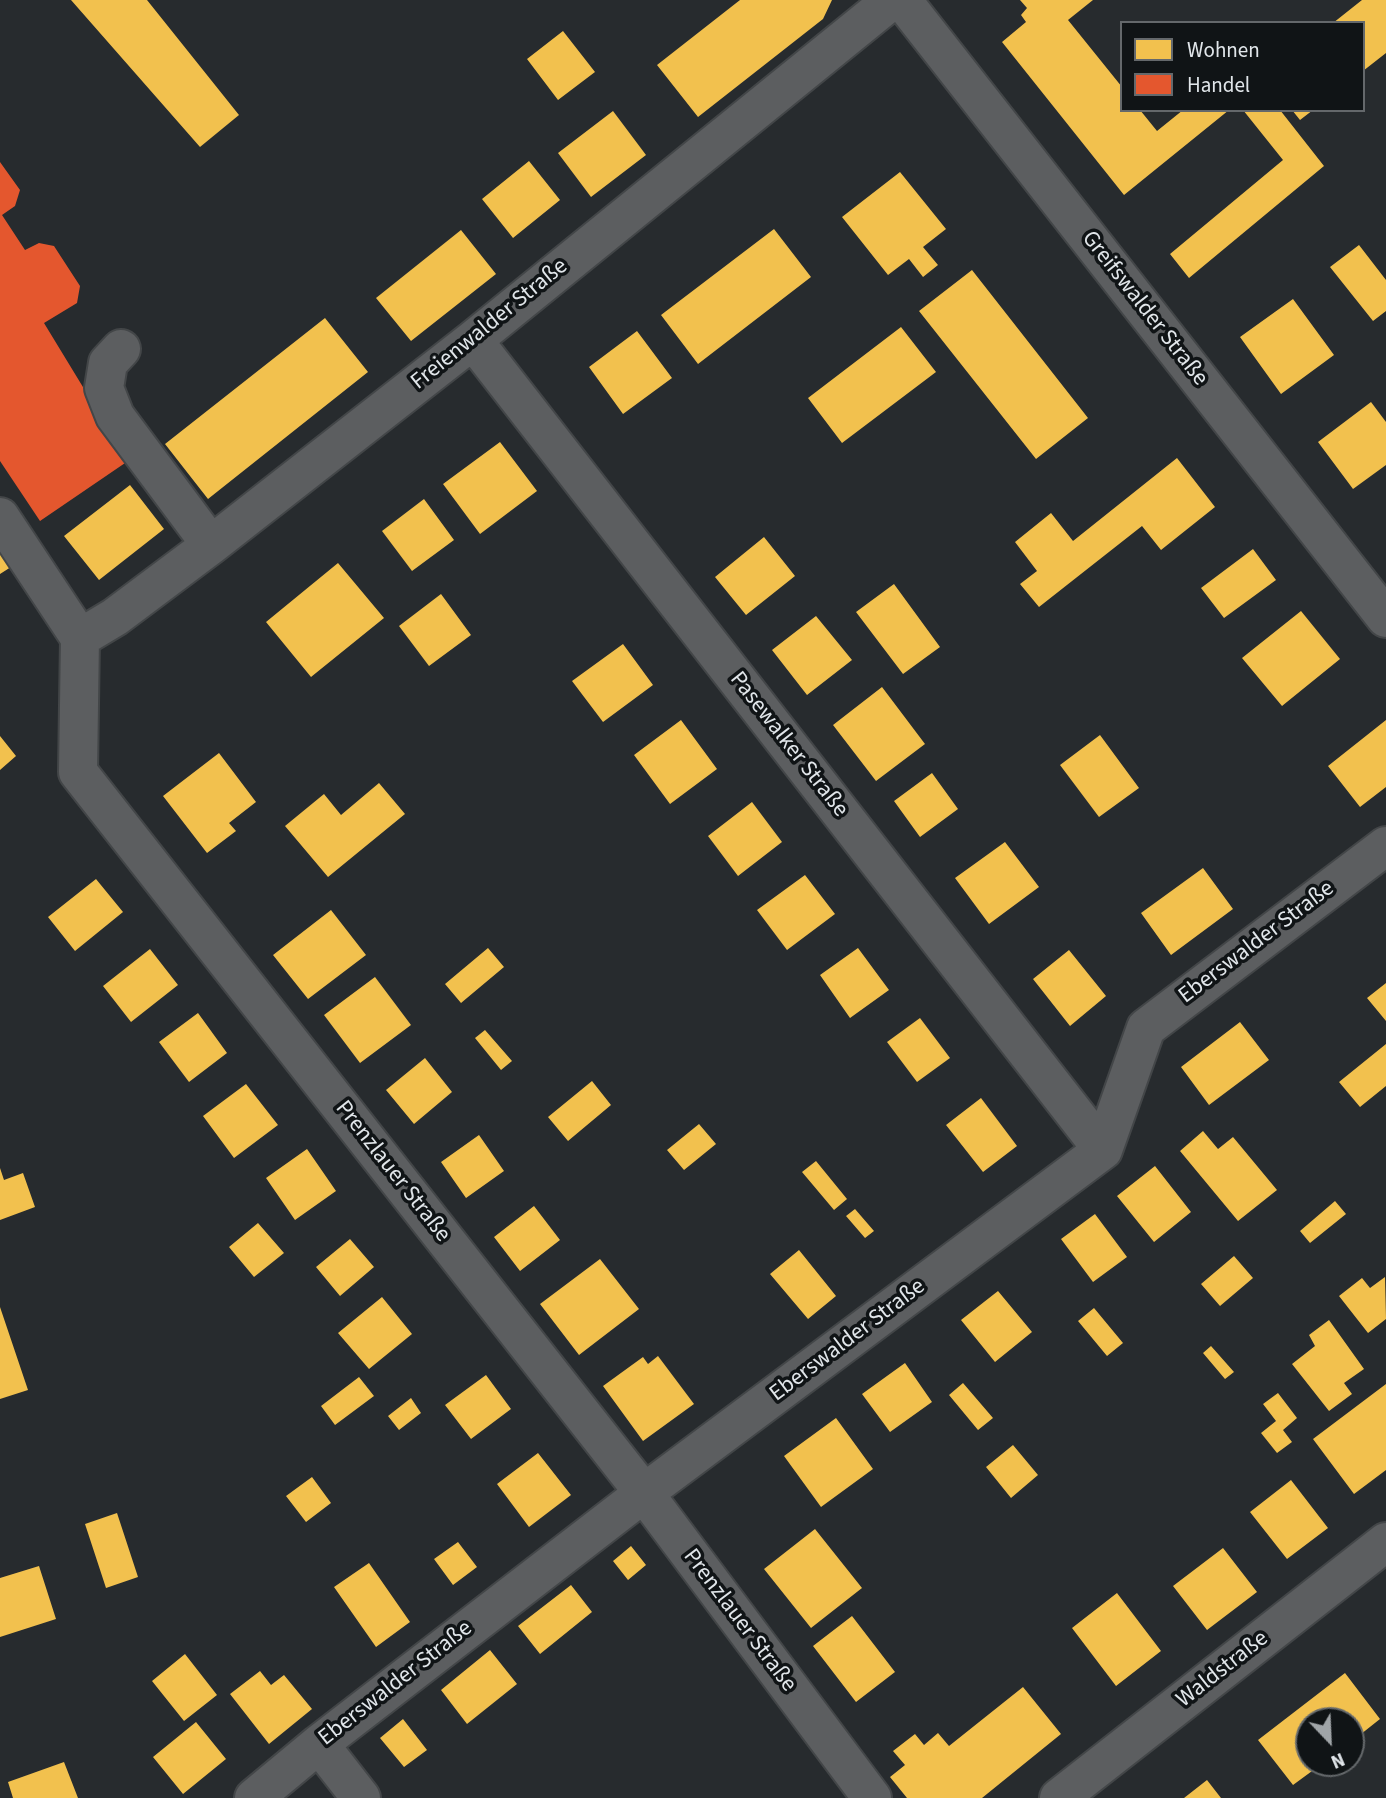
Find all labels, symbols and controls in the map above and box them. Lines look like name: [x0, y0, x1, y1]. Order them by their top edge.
legend: [1120, 21, 1365, 112]
text: Wohnen: [1187, 35, 1260, 65]
text: Handel: [1187, 70, 1250, 100]
street label: Greifswalder Straße: [1075, 226, 1213, 392]
street label: Freienwalder Straße: [406, 253, 574, 397]
street label: Pasewalker Straße: [723, 667, 853, 823]
street label: Eberswalder Straße: [1174, 876, 1340, 1010]
street label: Prenzlauer Straße: [328, 1096, 456, 1248]
street label: Eberswalder Straße: [765, 1274, 931, 1408]
street label: Prenzlauer Straße: [676, 1544, 802, 1698]
street label: Eberswalder Straße: [314, 1615, 478, 1753]
street label: Waldstraße: [1172, 1626, 1274, 1714]
north arrow: [1295, 1707, 1365, 1777]
text: N: [1327, 1745, 1349, 1775]

